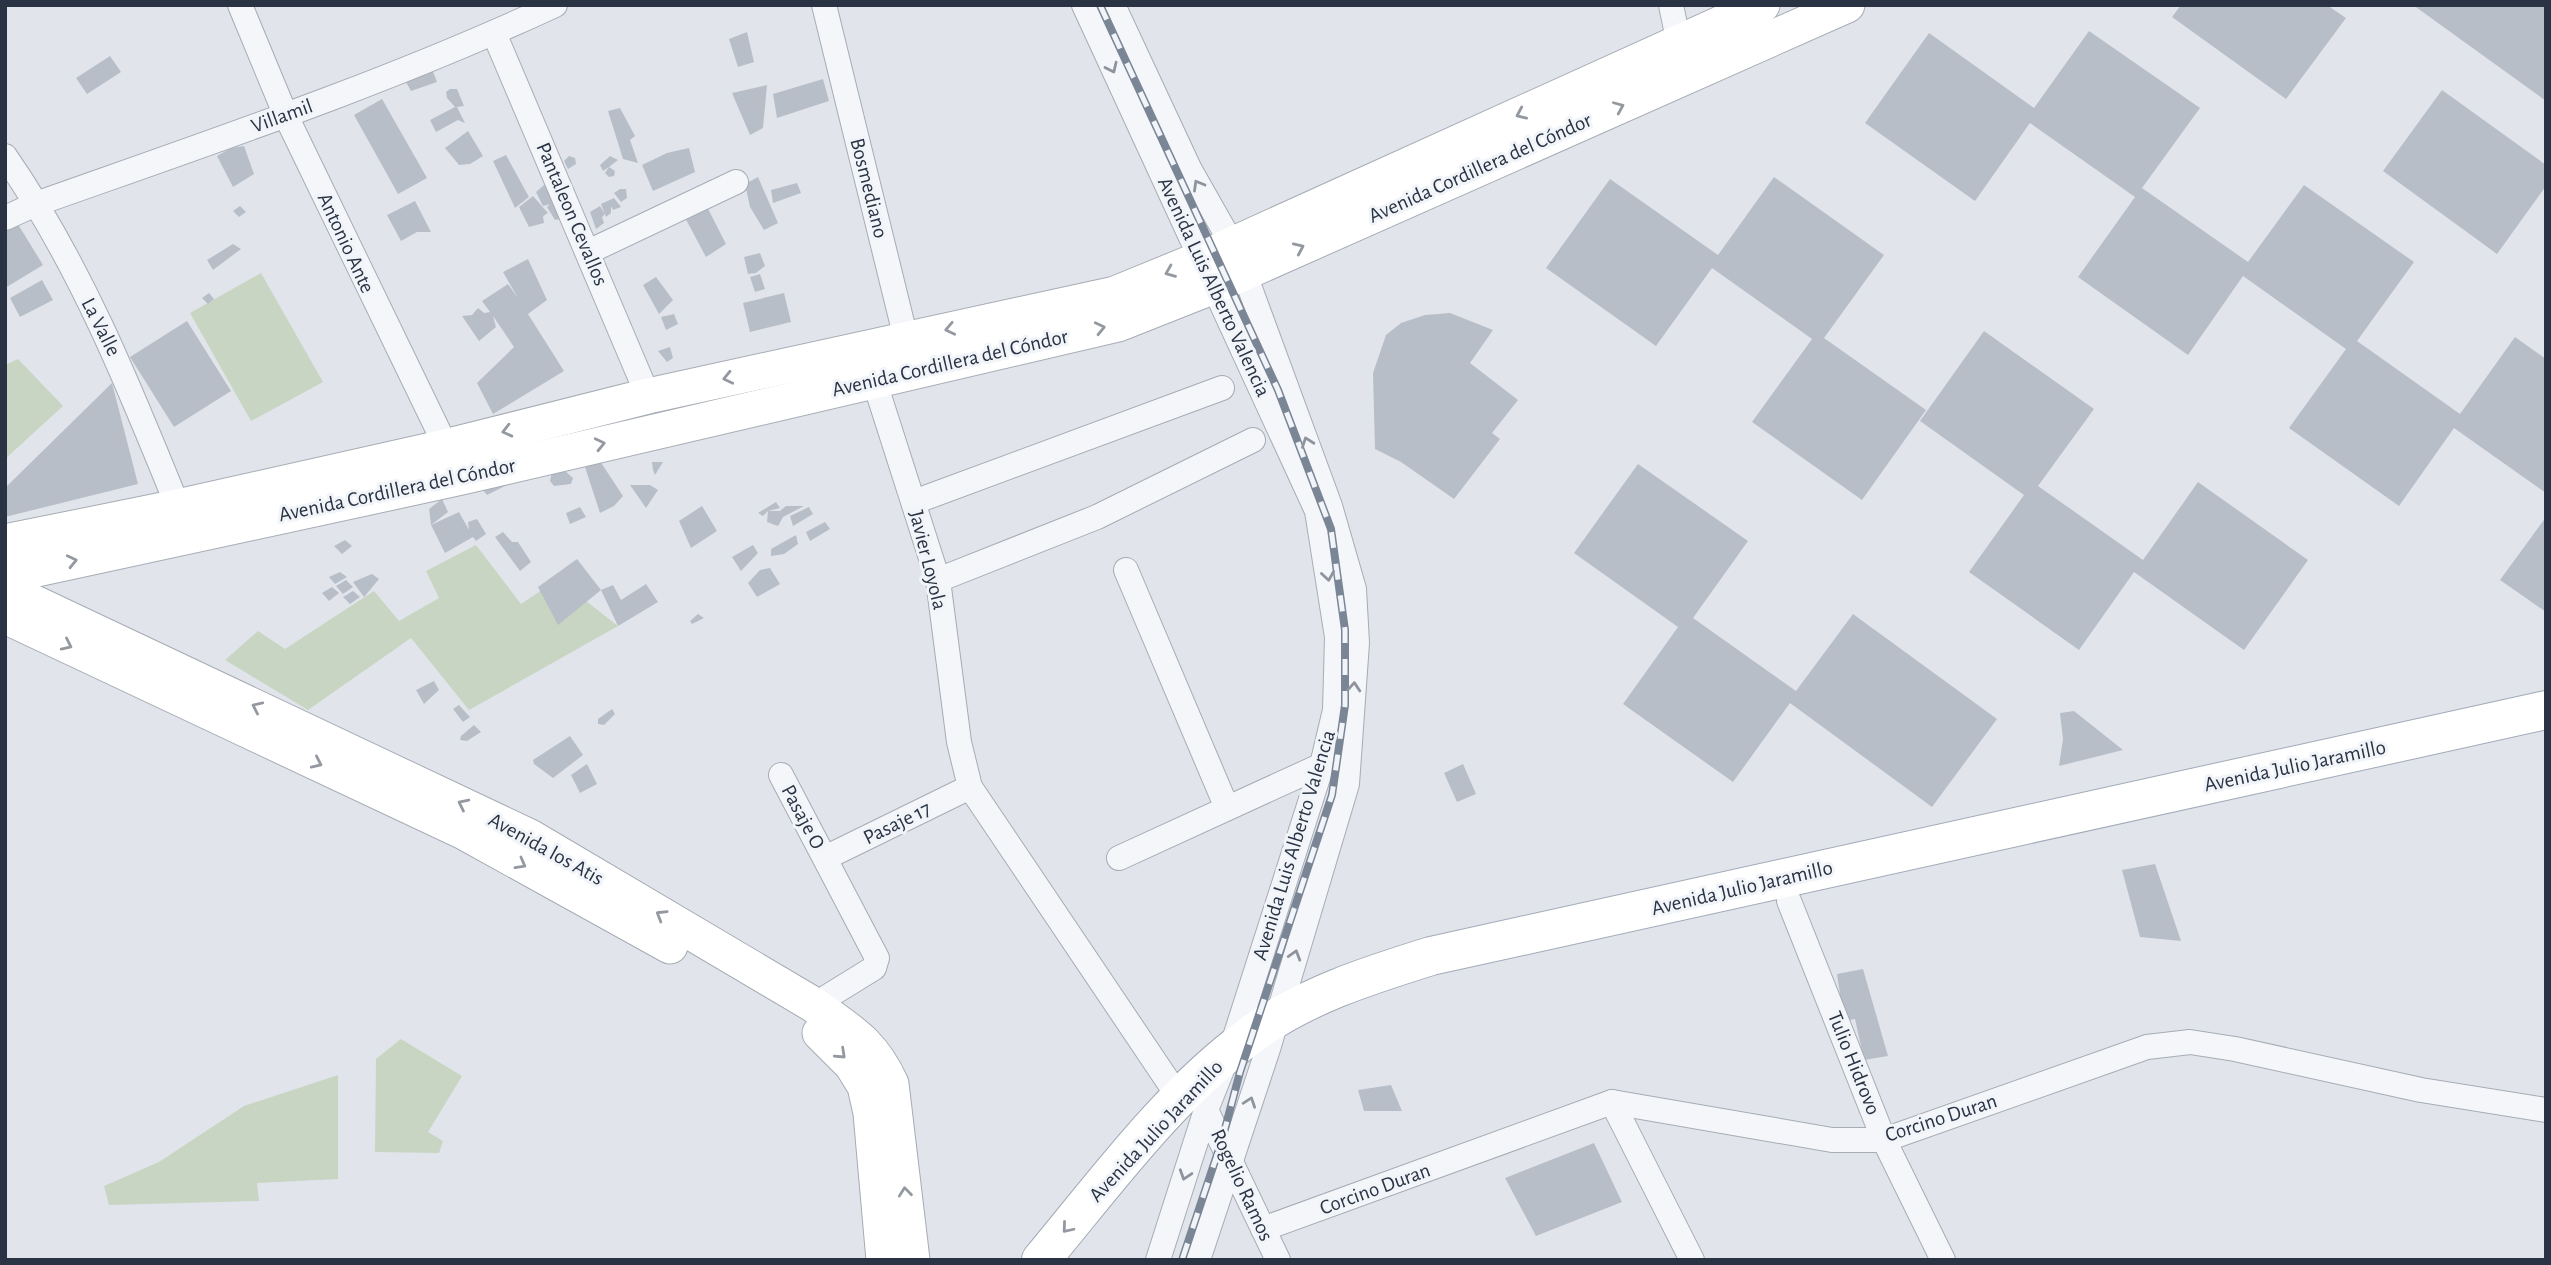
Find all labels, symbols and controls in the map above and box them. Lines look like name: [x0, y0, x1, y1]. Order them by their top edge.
one-way arrow: [1104, 60, 1118, 73]
street label: Villamil: [248, 95, 316, 137]
one-way arrow: [1612, 101, 1624, 115]
one-way arrow: [1516, 106, 1529, 120]
street label: Avenida Cordillera del Cóndor: [1365, 109, 1595, 227]
street label: Bosmediano: [846, 136, 892, 240]
street label: Pantaleon Cevallos: [532, 139, 612, 289]
street label: Avenida Luis Alberto Valencia: [1154, 174, 1274, 400]
one-way arrow: [1193, 180, 1206, 193]
street label: Antonio Ante: [314, 190, 378, 296]
one-way arrow: [1291, 242, 1304, 256]
one-way arrow: [1165, 263, 1177, 277]
street label: La Valle: [77, 294, 125, 360]
one-way arrow: [944, 321, 956, 335]
one-way arrow: [1093, 322, 1105, 337]
street label: Avenida Cordillera del Cóndor: [830, 326, 1070, 400]
one-way arrow: [722, 370, 734, 384]
one-way arrow: [501, 423, 513, 437]
one-way arrow: [1301, 437, 1315, 449]
one-way arrow: [594, 438, 606, 452]
street label: Avenida Cordillera del Cóndor: [277, 455, 518, 525]
street label: Javier Loyola: [906, 508, 951, 612]
one-way arrow: [66, 555, 78, 570]
one-way arrow: [1320, 570, 1335, 582]
one-way arrow: [60, 637, 72, 651]
one-way arrow: [1346, 681, 1361, 692]
one-way arrow: [252, 701, 264, 715]
street label: Avenida Luis Alberto Valencia: [1249, 727, 1339, 963]
street label: Avenida Julio Jaramillo: [2202, 736, 2388, 796]
one-way arrow: [310, 755, 322, 769]
street label: Pasaje O: [777, 781, 829, 853]
one-way arrow: [458, 798, 470, 812]
street label: Pasaje 17: [860, 798, 934, 848]
street label: Avenida los Atis: [485, 809, 607, 889]
one-way arrow: [514, 856, 526, 869]
street label: Avenida Julio Jaramillo: [1649, 857, 1835, 919]
one-way arrow: [656, 910, 669, 923]
one-way arrow: [1286, 950, 1301, 962]
street label: Tulio Hidrovo: [1824, 1008, 1884, 1118]
one-way arrow: [833, 1046, 846, 1059]
street label: Avenida Julio Jaramillo: [1085, 1056, 1227, 1206]
street label: Corcino Duran: [1883, 1090, 1999, 1146]
one-way arrow: [1242, 1096, 1256, 1108]
street label: Rogelio Ramos: [1207, 1126, 1277, 1244]
street label: Corcino Duran: [1317, 1159, 1433, 1219]
one-way arrow: [1179, 1168, 1193, 1181]
one-way arrow: [897, 1186, 912, 1198]
one-way arrow: [1063, 1220, 1075, 1233]

